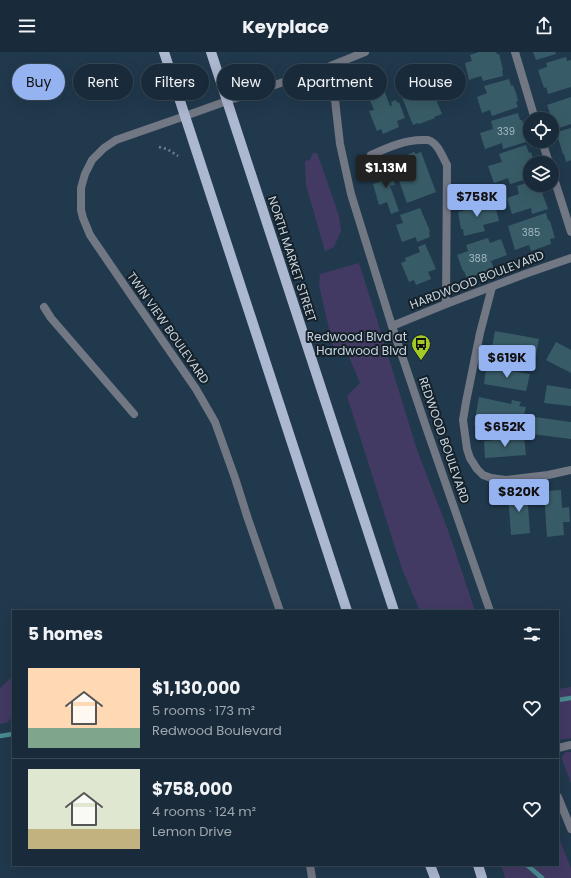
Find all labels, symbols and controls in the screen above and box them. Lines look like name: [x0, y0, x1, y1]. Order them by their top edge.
text: Keyplace: [242, 14, 329, 39]
icon: menu: [16, 15, 38, 37]
icon: share: [533, 15, 555, 37]
chip: Buy: [12, 64, 65, 100]
chip: Rent: [73, 64, 133, 100]
chip: Filters: [141, 64, 209, 100]
chip: New: [217, 64, 275, 100]
chip: Apartment: [283, 64, 387, 100]
chip: House: [395, 64, 466, 100]
map controls: [523, 112, 559, 192]
button: locate: [523, 112, 559, 148]
house number: 339: [497, 124, 515, 139]
pin: $1.13M: [353, 155, 419, 189]
button: layers: [523, 156, 559, 192]
text: $1.13M: [365, 158, 407, 177]
pin: $758K: [449, 184, 505, 218]
text: $758K: [456, 187, 498, 206]
street label: NORTH MARKET STREET: [264, 194, 321, 325]
house number: 385: [522, 225, 540, 240]
street label: HARDWOOD BOULEVARD: [407, 246, 546, 313]
house number: 388: [469, 251, 487, 266]
street label: TWIN VIEW BOULEVARD: [123, 268, 214, 387]
place label: Redwood Blvd at Hardwood Blvd: [307, 328, 407, 359]
bus stop icon: Redwood Blvd at Hardwood Blvd: [410, 333, 432, 361]
pin: $619K: [479, 345, 535, 379]
text: $619K: [488, 348, 526, 367]
street label: REDWOOD BOULEVARD: [415, 374, 474, 505]
pin: $652K: [477, 414, 533, 448]
text: $652K: [484, 417, 526, 436]
pin: $820K: [491, 479, 547, 513]
text: $820K: [498, 482, 540, 501]
text: 5 homes: [28, 622, 103, 646]
icon: filters: [521, 623, 543, 645]
text: $1,130,000: [152, 676, 240, 700]
icon: home: [60, 684, 108, 732]
icon: heart: [521, 697, 543, 719]
text: 5 rooms · 173 m²: [152, 701, 255, 720]
text: Redwood Boulevard: [152, 721, 282, 740]
text: $758,000: [152, 777, 232, 801]
icon: home: [60, 785, 108, 833]
icon: heart: [521, 798, 543, 820]
text: 4 rooms · 124 m²: [152, 802, 256, 821]
text: Lemon Drive: [152, 822, 232, 841]

